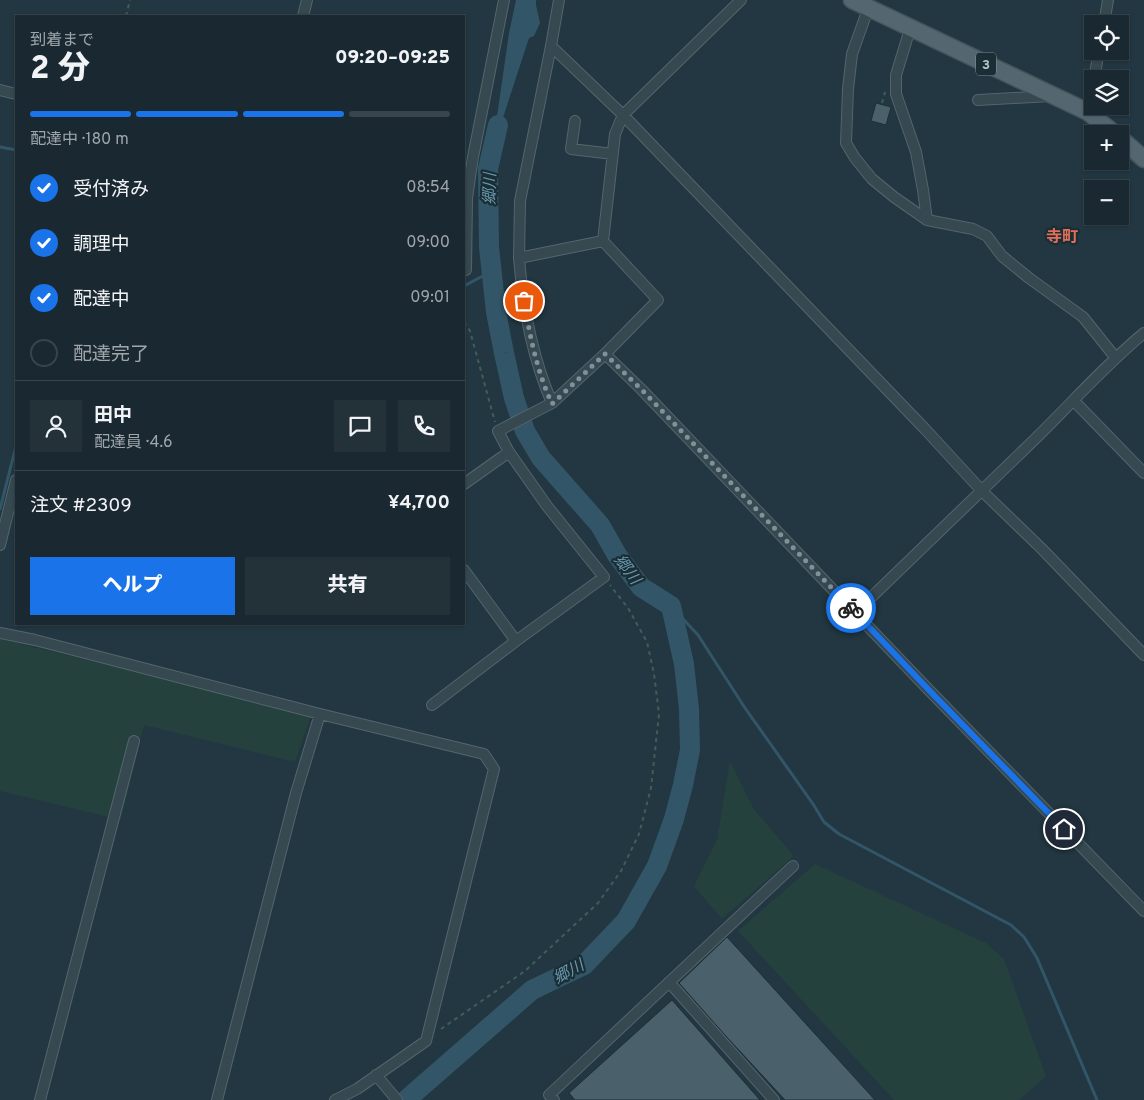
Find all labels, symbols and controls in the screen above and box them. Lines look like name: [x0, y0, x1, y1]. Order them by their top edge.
map controls: [1084, 15, 1129, 225]
button: locate: [1084, 15, 1129, 60]
text: 到着まで: [30, 31, 94, 51]
text: 09:20–09:25: [335, 46, 450, 70]
text: 2 分: [30, 50, 90, 90]
road number: 3: [976, 52, 996, 76]
button: layers: [1084, 70, 1129, 115]
button: +: [1084, 125, 1129, 170]
text: 配達中 · 180 m: [30, 130, 129, 150]
water label: 郷川: [481, 171, 501, 205]
icon: check: [30, 174, 58, 202]
text: 受付済み: [73, 178, 149, 202]
text: 08:54: [406, 178, 450, 198]
button: −: [1084, 180, 1129, 225]
district label: 寺町: [1046, 228, 1078, 248]
icon: check: [30, 229, 58, 257]
text: 調理中: [73, 233, 130, 257]
text: 09:00: [406, 233, 450, 253]
pin: [503, 280, 545, 322]
icon: check: [30, 284, 58, 312]
icon: bag: [510, 287, 538, 315]
text: 配達中: [73, 288, 130, 312]
text: 09:01: [410, 288, 450, 308]
text: 配達完了: [73, 343, 149, 367]
button: person: [30, 400, 82, 452]
button: chat: [334, 400, 386, 452]
button: phone: [398, 400, 450, 452]
text: 田中: [94, 404, 132, 428]
text: 配達員 · 4.6: [94, 433, 173, 453]
text: ¥4,700: [388, 491, 450, 515]
text: 注文 #2309: [30, 494, 132, 518]
water label: 郷川: [609, 551, 645, 591]
button: ヘルプ: [30, 557, 235, 615]
button: 共有: [245, 557, 450, 615]
courier: [826, 583, 876, 633]
icon: bike: [837, 594, 865, 622]
pin: [1043, 808, 1085, 850]
icon: home: [1050, 815, 1078, 843]
water label: 郷川: [550, 955, 590, 989]

